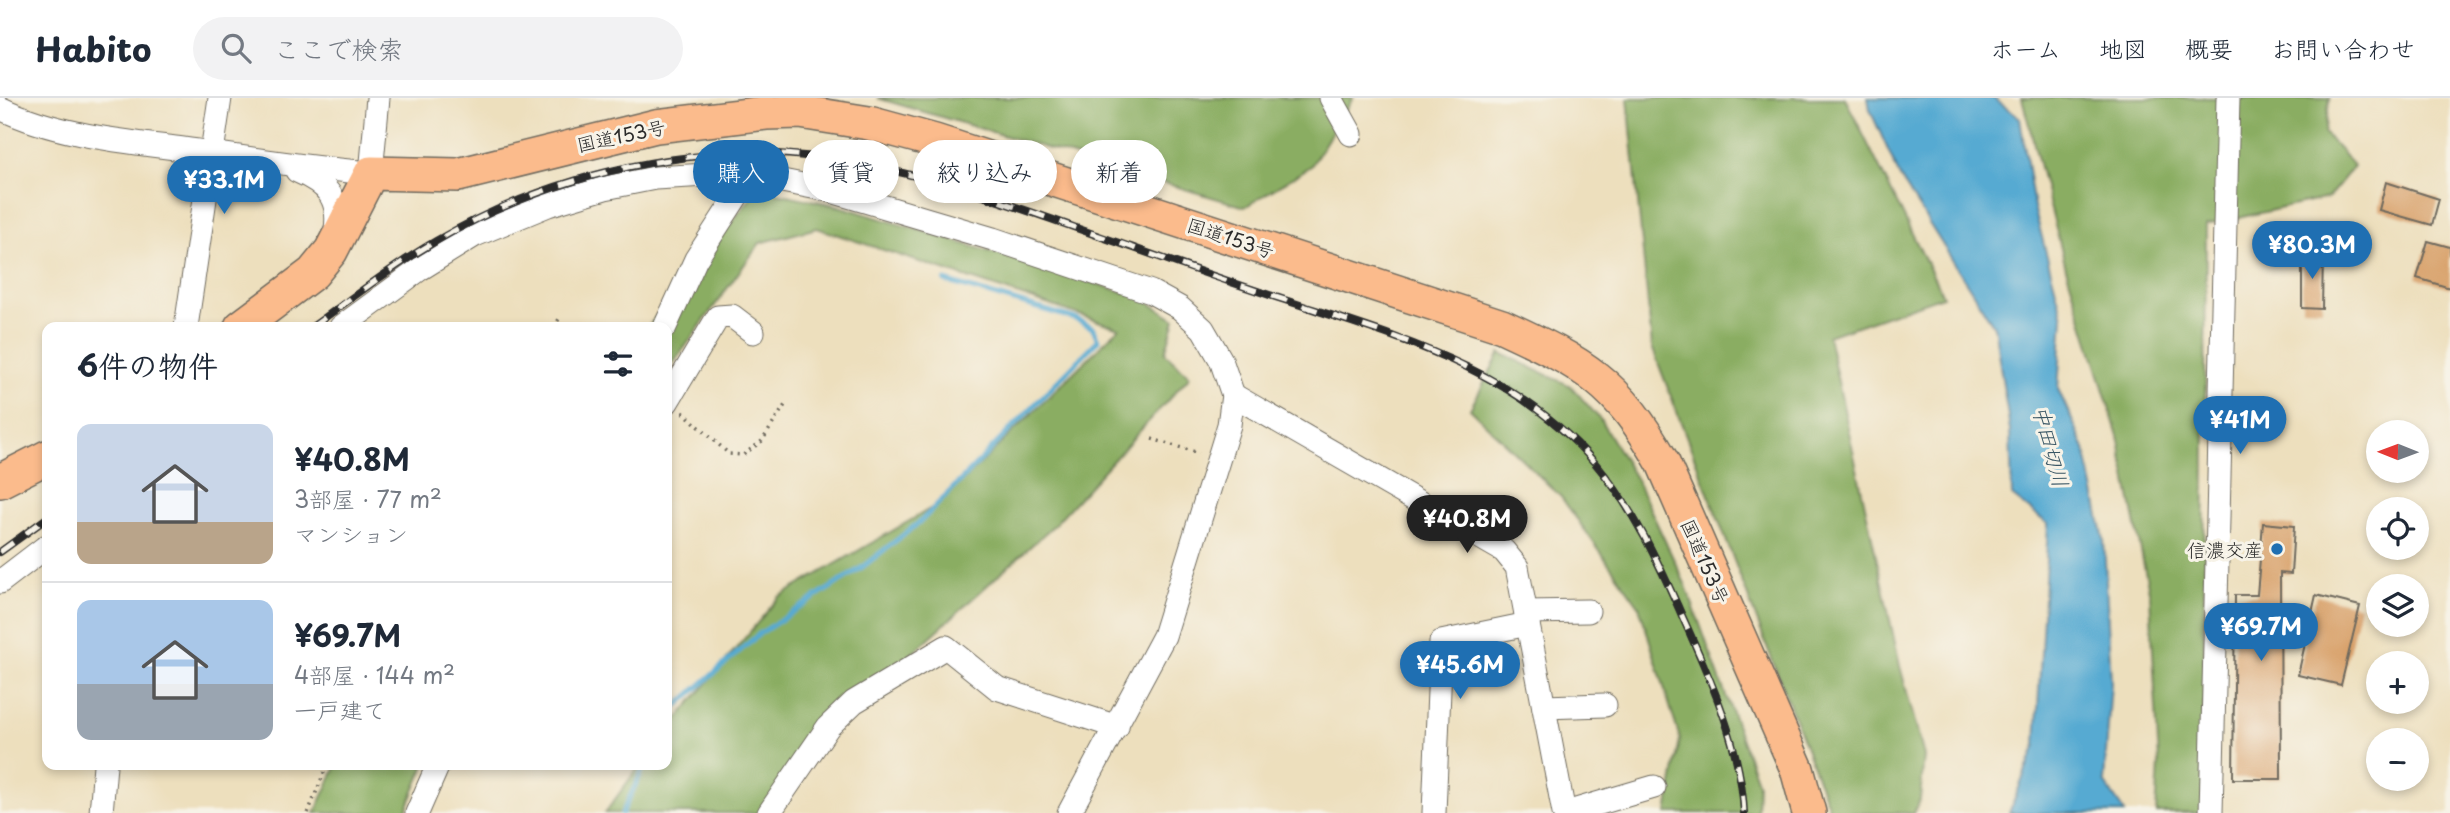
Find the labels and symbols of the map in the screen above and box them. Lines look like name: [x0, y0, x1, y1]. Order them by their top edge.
street label: 国道153号: [574, 112, 668, 158]
pin: ¥33.1M: [167, 156, 281, 216]
street label: 国道153号: [1184, 210, 1278, 264]
pin: ¥80.3M: [2255, 222, 2369, 281]
pin: ¥41M: [2199, 396, 2281, 456]
water label: 中田切川: [2026, 401, 2078, 491]
north arrow: [2366, 420, 2429, 483]
pin: ¥40.8M: [1410, 496, 1524, 555]
street label: 国道153号: [1675, 514, 1737, 608]
place label: 信濃交産: [2187, 535, 2263, 563]
marker: 信濃交産: [2269, 541, 2285, 557]
pin: ¥69.7M: [2204, 603, 2318, 663]
pin: ¥45.6M: [1403, 642, 1517, 701]

